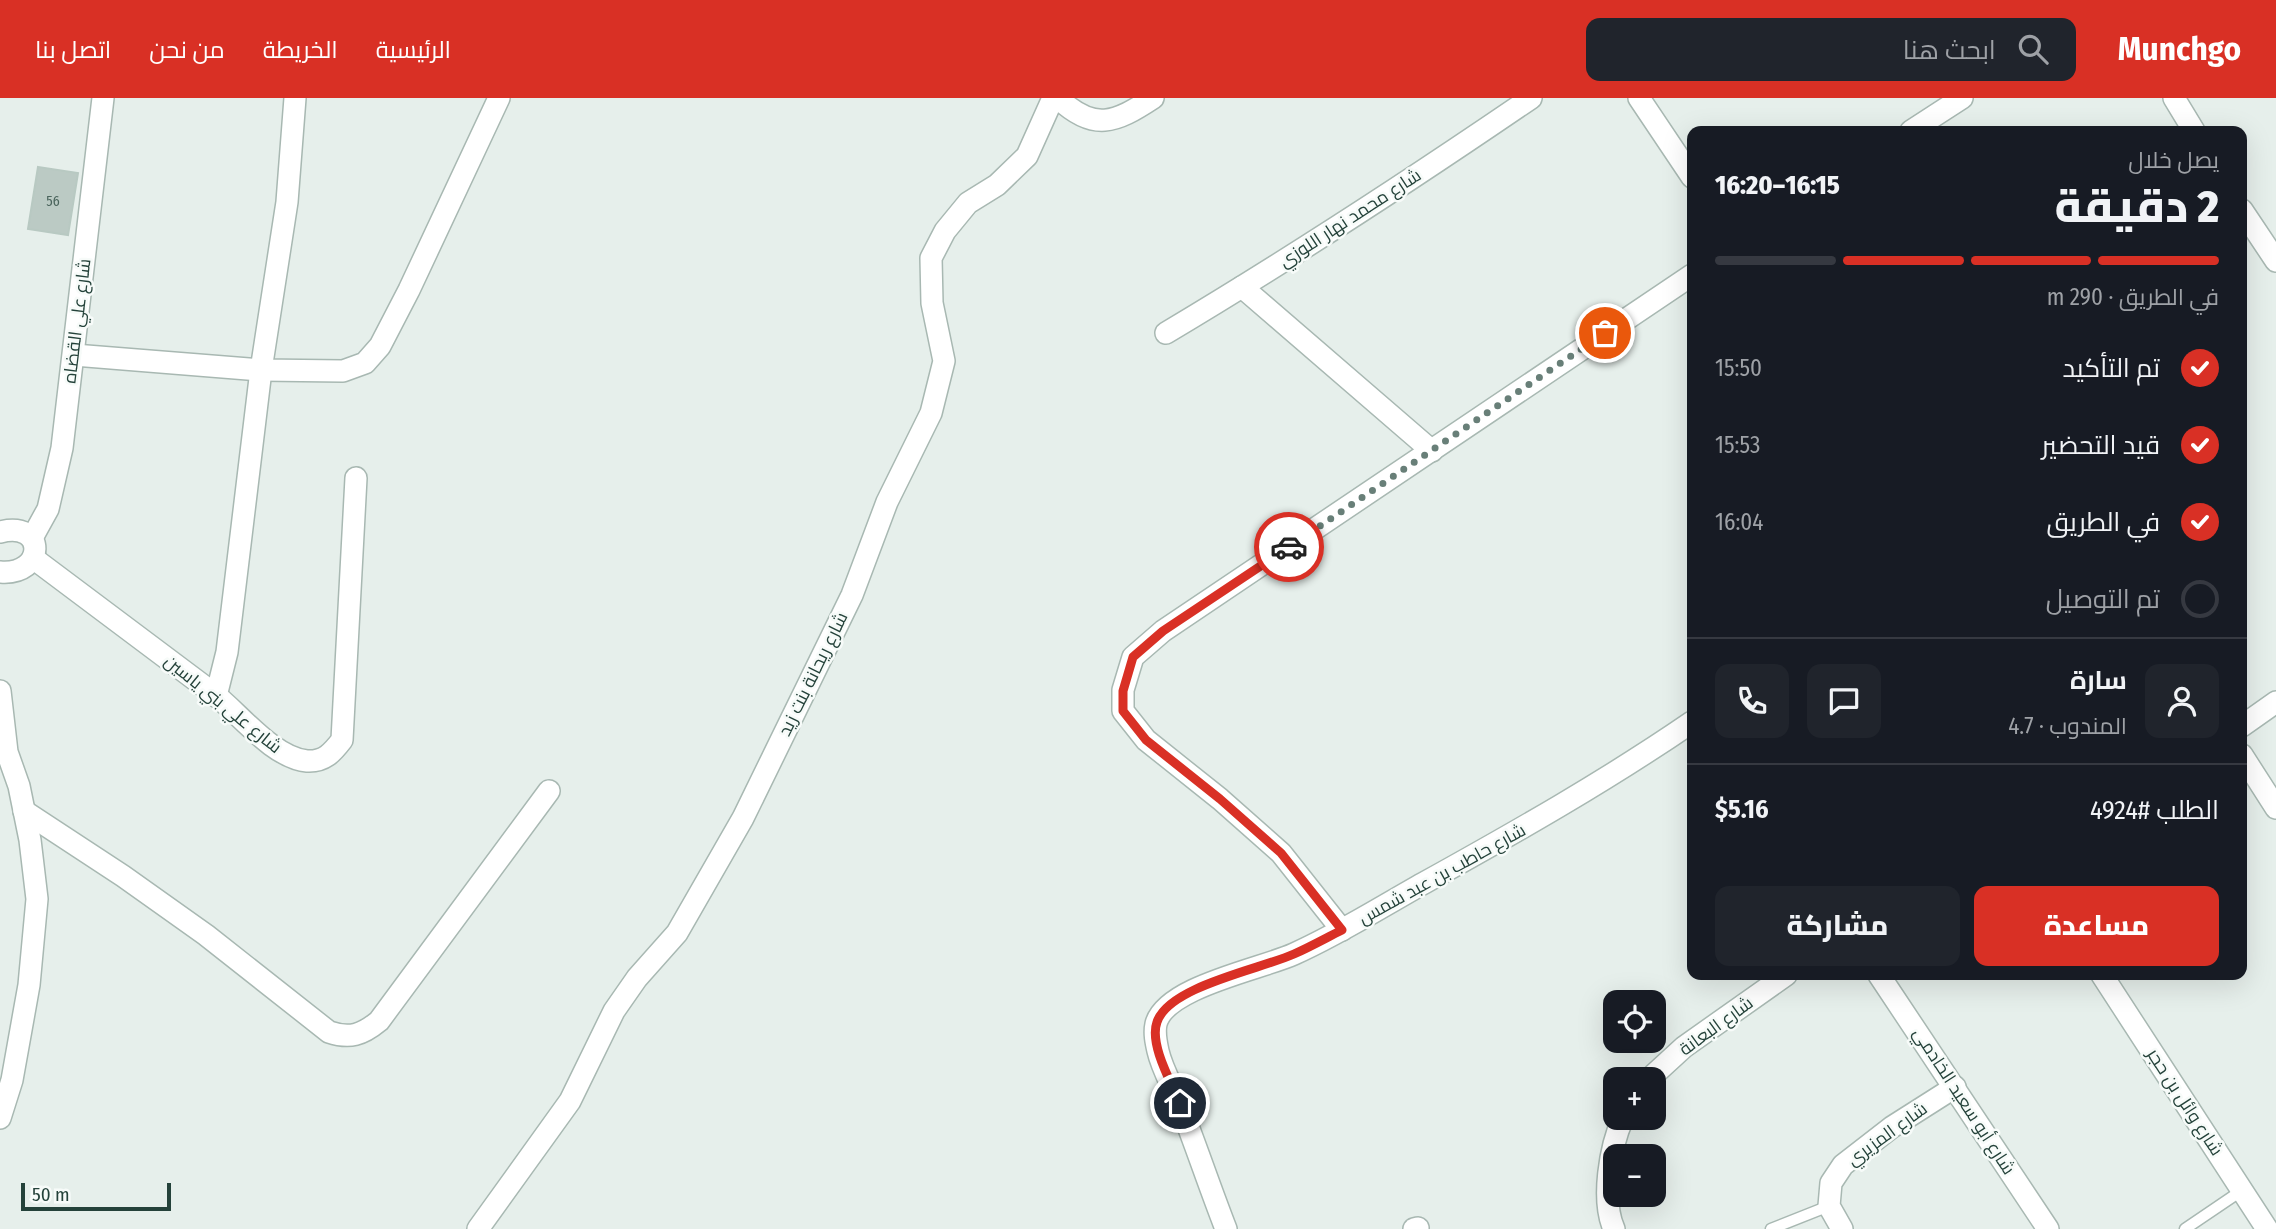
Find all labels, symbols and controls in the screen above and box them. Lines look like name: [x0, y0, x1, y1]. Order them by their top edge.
search box: [1586, 18, 2076, 81]
text: Munchgo: [2118, 29, 2241, 69]
icon: search: [2014, 30, 2052, 68]
text: ابحث هنا: [1903, 35, 1996, 66]
text: اتصل بنا: [35, 36, 111, 64]
text: من نحن: [149, 36, 225, 64]
text: الخريطة: [263, 36, 338, 64]
text: الرئيسية: [376, 36, 451, 64]
text: يصل خلال: [2128, 146, 2219, 174]
street label: شارع محمد نهار اللوزي: [1275, 164, 1427, 275]
text: 16:15–16:20: [1715, 170, 1840, 201]
text: 2 دقيقة: [2055, 179, 2219, 234]
house number: 56: [46, 193, 60, 210]
street label: شارع علي القضاه: [58, 257, 99, 385]
text: في الطريق · 290 m: [2047, 283, 2219, 311]
pin: [1575, 303, 1635, 363]
icon: bag: [1586, 314, 1624, 352]
icon: check: [2181, 349, 2219, 387]
text: تم التأكيد: [2063, 353, 2160, 384]
text: 15:50: [1715, 354, 1762, 382]
icon: check: [2181, 426, 2219, 464]
text: قيد التحضير: [2041, 430, 2160, 461]
text: 15:53: [1715, 431, 1760, 459]
icon: check: [2181, 503, 2219, 541]
text: في الطريق: [2047, 507, 2160, 538]
text: 16:04: [1715, 508, 1763, 536]
courier: [1254, 512, 1324, 582]
icon: car: [1270, 528, 1308, 566]
text: تم التوصيل: [2046, 584, 2160, 615]
street label: شارع ريحانة بنت زيد: [773, 608, 853, 740]
street label: شارع علي بني ياسين: [158, 650, 286, 760]
button: phone: [1715, 664, 1789, 738]
button: chat: [1807, 664, 1881, 738]
button: person: [2145, 664, 2219, 738]
text: سارة: [2070, 665, 2127, 696]
text: المندوب · 4.7: [2008, 712, 2127, 740]
text: $5.16: [1715, 794, 1769, 825]
text: الطلب #4924: [2090, 795, 2219, 826]
street label: شارع حاطب بن عبد شمس: [1355, 819, 1530, 930]
button: مشاركة: [1715, 886, 1960, 966]
button: مساعدة: [1974, 886, 2219, 966]
map controls: [1603, 990, 1666, 1207]
button: locate: [1603, 990, 1666, 1053]
street label: شارع البعانة: [1675, 992, 1758, 1061]
street label: شارع أبو سعيد الخادمي: [1906, 1023, 2020, 1180]
street label: شارع وائل بن حجر: [2141, 1043, 2228, 1160]
button: +: [1603, 1067, 1666, 1130]
pin: [1150, 1073, 1210, 1133]
icon: home: [1161, 1084, 1199, 1122]
street label: شارع المزيري: [1842, 1097, 1933, 1173]
button: −: [1603, 1144, 1666, 1207]
scale bar: [21, 1180, 172, 1212]
text: 50 m: [32, 1183, 70, 1206]

